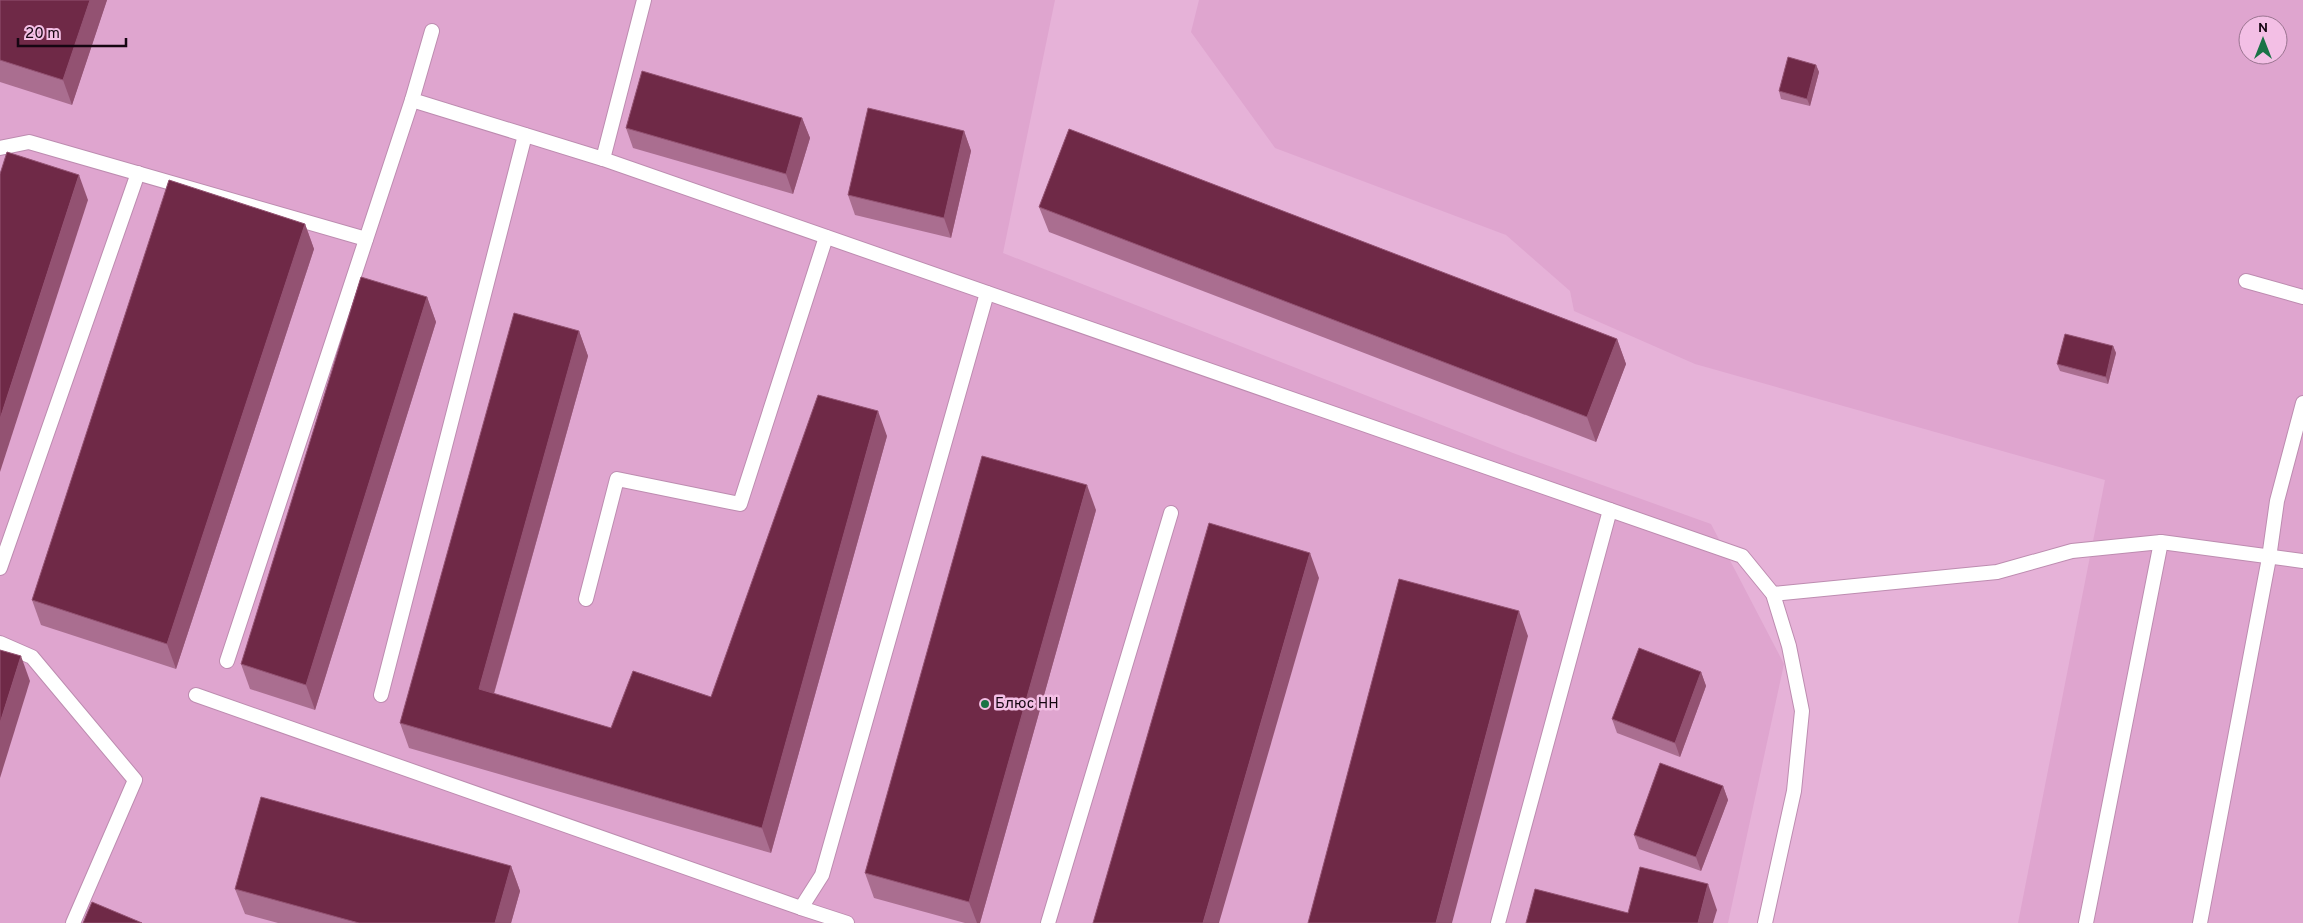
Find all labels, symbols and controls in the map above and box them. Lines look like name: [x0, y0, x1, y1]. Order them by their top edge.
scale bar: [18, 15, 125, 47]
north arrow: [2238, 15, 2288, 65]
text: N: [2258, 20, 2268, 37]
text: 20 m: [25, 25, 60, 44]
place label: Блюс НН: [995, 695, 1059, 714]
marker: Блюс НН: [979, 698, 991, 710]

